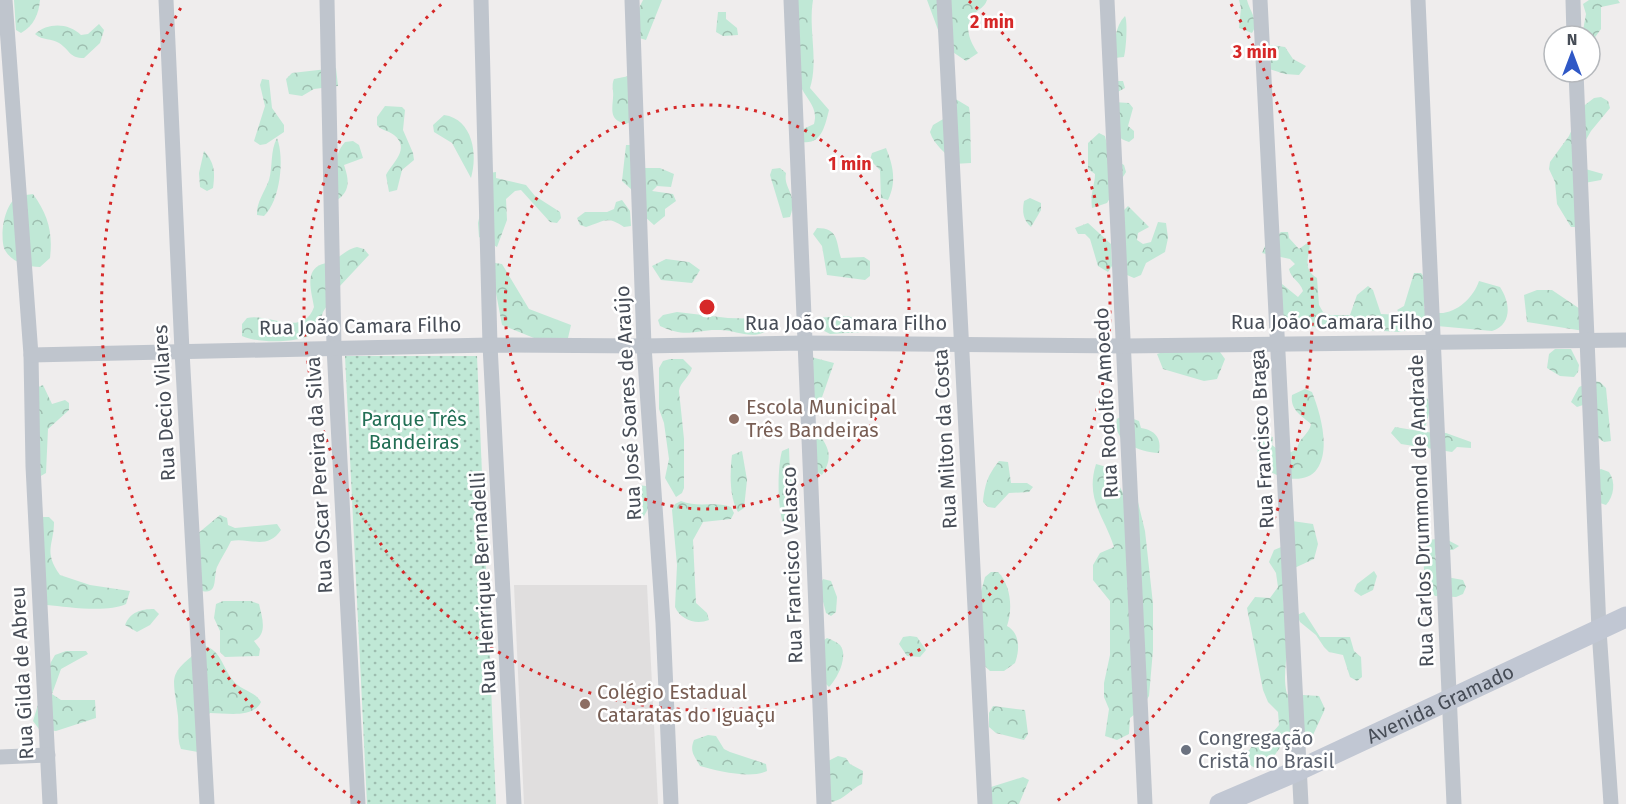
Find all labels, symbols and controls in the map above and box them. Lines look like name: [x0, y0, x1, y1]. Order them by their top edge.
text: 2 min: [970, 11, 1014, 33]
north arrow: [1542, 24, 1602, 84]
text: N: [1567, 30, 1577, 49]
text: 3 min: [1232, 41, 1277, 63]
text: 1 min: [828, 153, 872, 175]
street label: Rua José Soares de Araújo: [610, 285, 646, 521]
centre of rings: [697, 297, 717, 317]
street label: Rua Rodolfo Amoedo: [1089, 307, 1123, 499]
street label: Rua João Camara Filho: [1231, 310, 1433, 334]
street label: Rua João Camara Filho: [745, 311, 947, 335]
street label: Rua João Camara Filho: [259, 312, 461, 340]
street label: Rua Decio Vilares: [148, 324, 180, 482]
street label: Rua Milton da Costa: [928, 348, 962, 530]
street label: Rua Francisco Braga: [1245, 348, 1279, 530]
street label: Rua Carlos Drummond de Andrade: [1404, 354, 1438, 668]
street label: Rua OScar Pereira da Silva: [301, 356, 337, 594]
place label: Escola Municipal Três Bandeiras: [746, 395, 897, 442]
park label: Parque Três Bandeiras: [361, 407, 467, 454]
marker: Escola Municipal Três Bandeiras: [727, 412, 741, 426]
street label: Rua Francisco Velasco: [777, 466, 807, 664]
street label: Rua Henrique Bernadelli: [465, 471, 501, 695]
street label: Rua Gilda de Abreu: [5, 586, 39, 760]
street label: Avenida Gramado: [1363, 659, 1518, 749]
place label: Colégio Estadual Cataratas do Iguaçu: [597, 680, 776, 728]
marker: Colégio Estadual Cataratas do Iguaçu: [578, 697, 592, 711]
place label: Congregação Cristã no Brasil: [1198, 726, 1334, 773]
marker: Congregação Cristã no Brasil: [1179, 743, 1193, 757]

